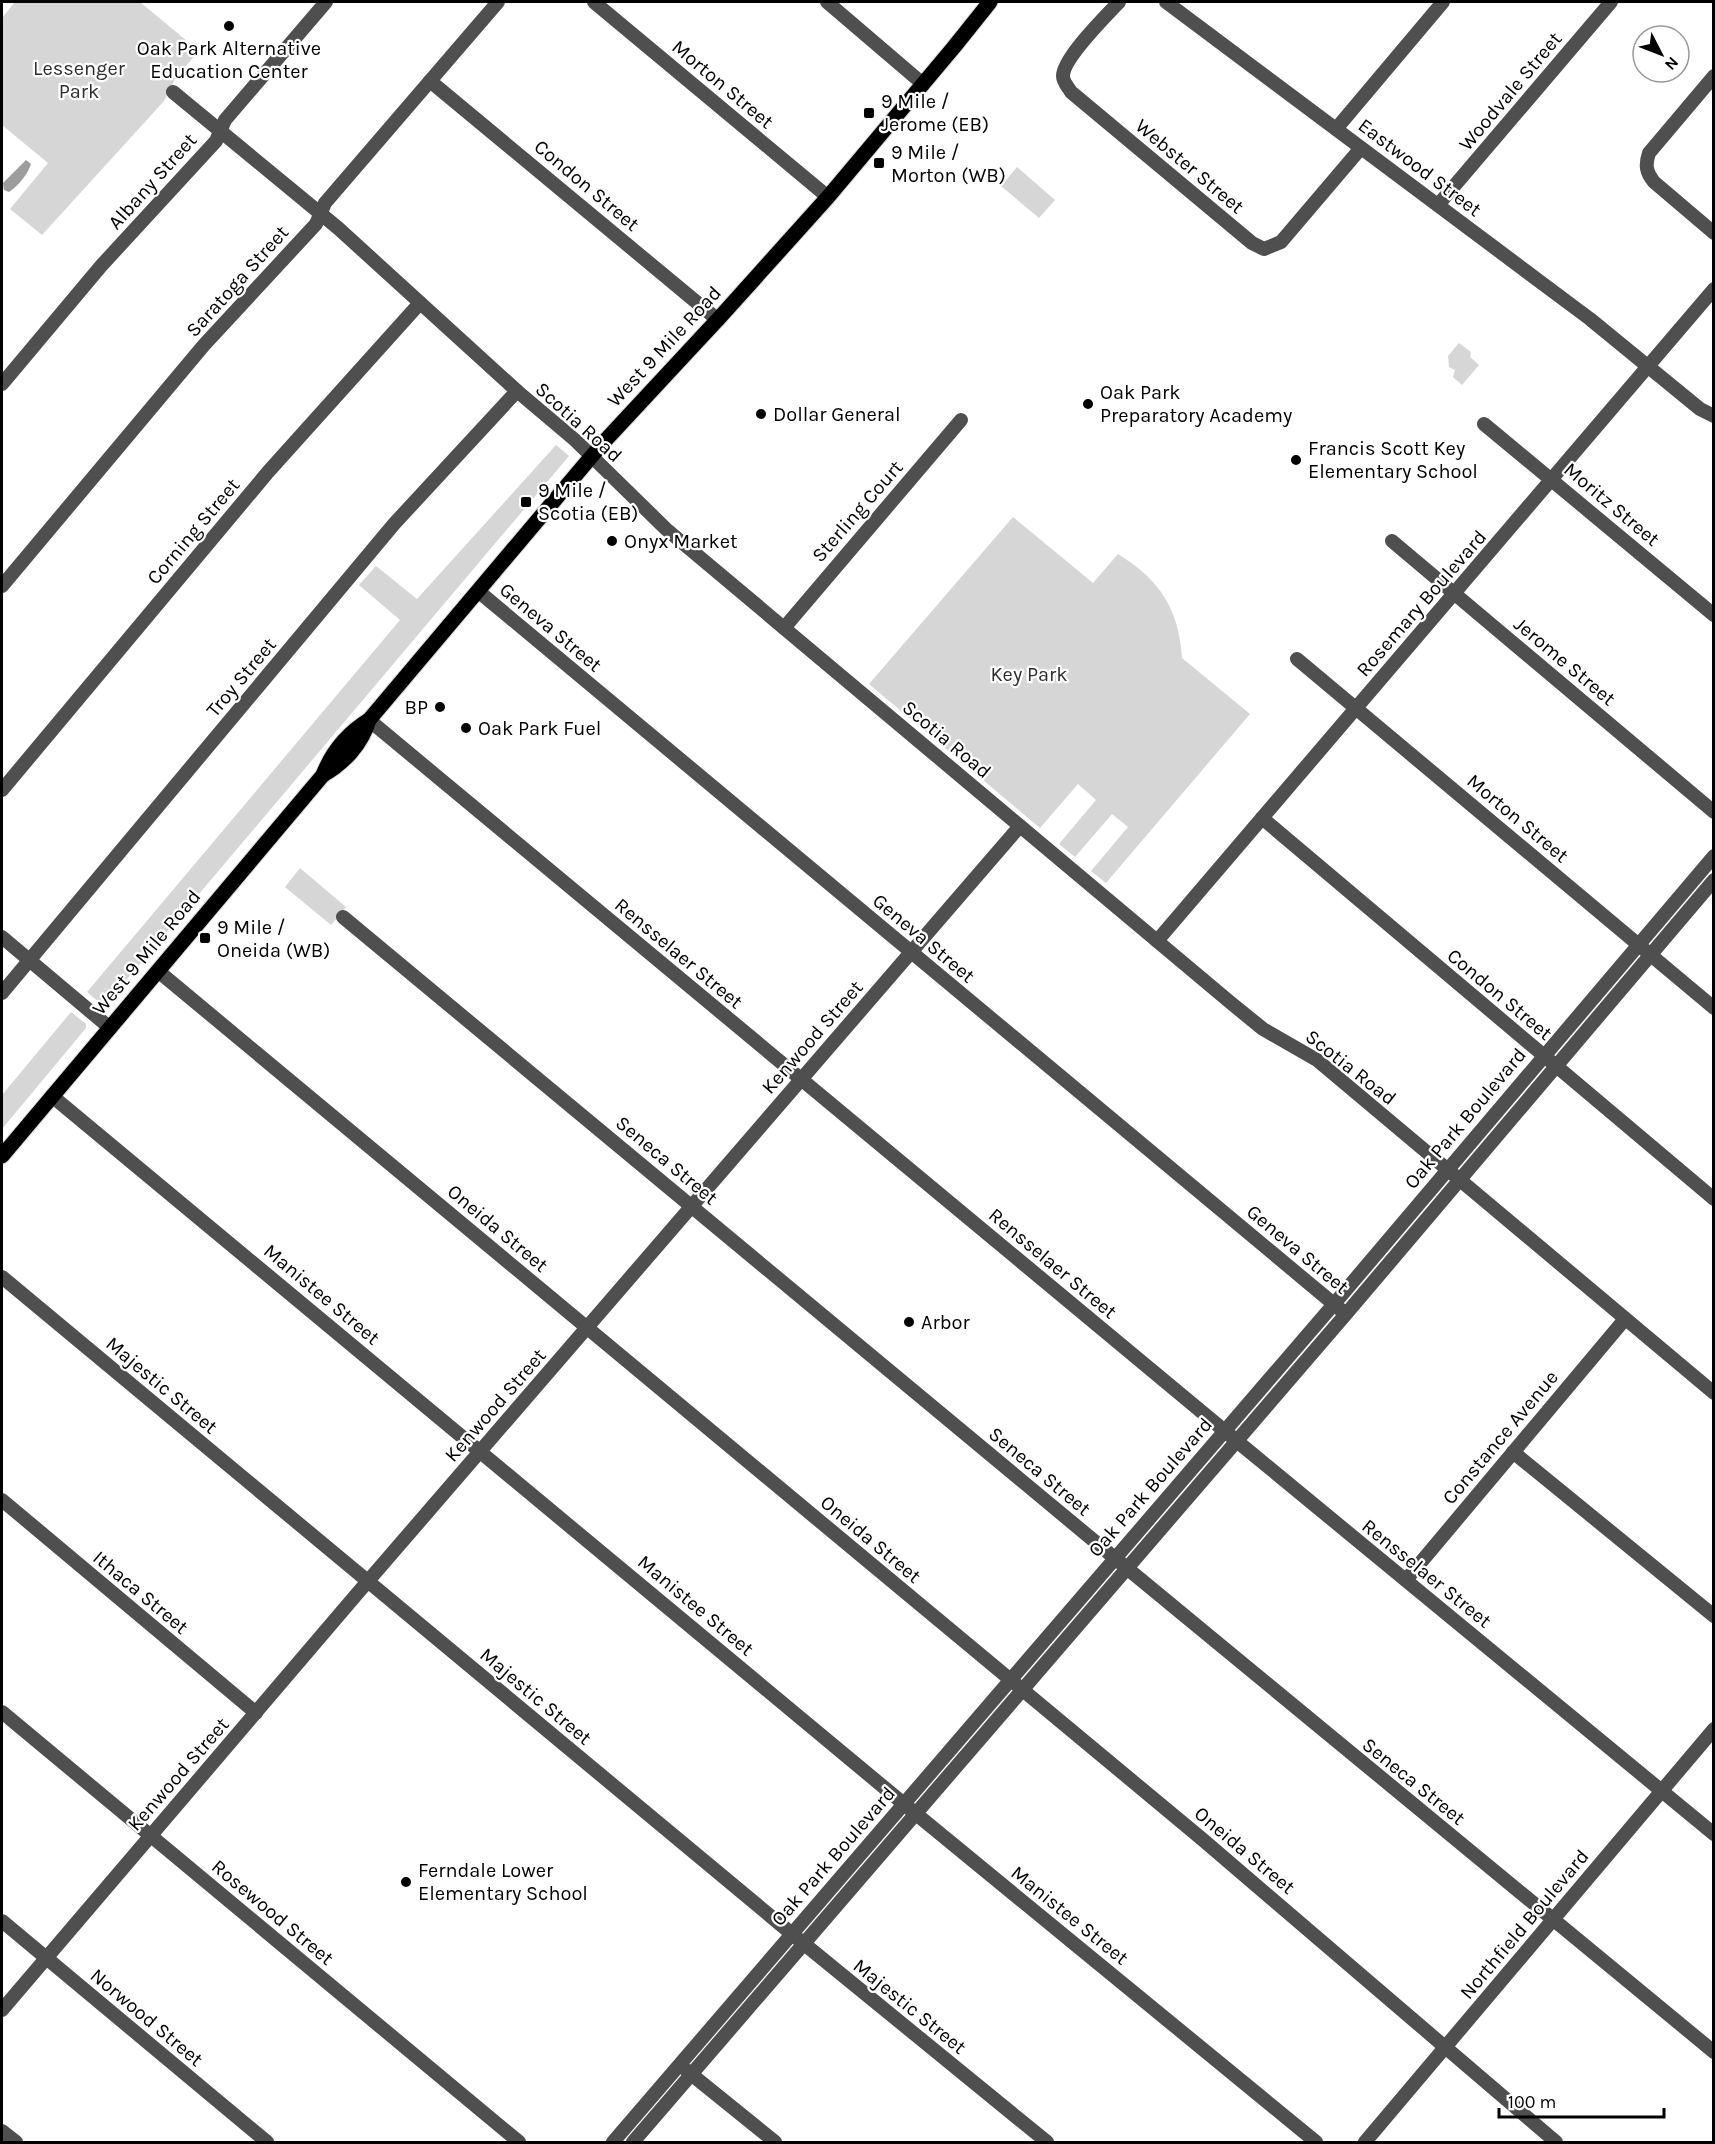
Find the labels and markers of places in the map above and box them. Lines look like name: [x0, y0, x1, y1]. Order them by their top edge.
marker: Oak Park Alternative Education Center: [222, 19, 236, 33]
place label: Oak Park Alternative Education Center: [137, 37, 321, 83]
place label: 9 Mile / Jerome (EB): [881, 90, 989, 136]
marker: 9 Mile / Jerome (EB): [862, 106, 876, 120]
place label: 9 Mile / Morton (WB): [891, 141, 1006, 187]
marker: 9 Mile / Morton (WB): [872, 156, 886, 170]
place label: Oak Park Preparatory Academy: [1100, 381, 1292, 427]
marker: Oak Park Preparatory Academy: [1081, 397, 1095, 411]
place label: Dollar General: [773, 403, 901, 426]
marker: Dollar General: [754, 407, 768, 421]
place label: Francis Scott Key Elementary School: [1308, 437, 1478, 483]
marker: Francis Scott Key Elementary School: [1289, 453, 1303, 467]
place label: 9 Mile / Scotia (EB): [538, 479, 638, 525]
marker: 9 Mile / Scotia (EB): [519, 495, 533, 509]
place label: Onyx Market: [624, 530, 738, 553]
marker: Onyx Market: [605, 534, 619, 548]
place label: BP: [405, 696, 428, 719]
marker: BP: [433, 700, 447, 714]
place label: Oak Park Fuel: [478, 717, 601, 740]
marker: Oak Park Fuel: [459, 721, 473, 735]
place label: 9 Mile / Oneida (WB): [217, 916, 330, 962]
marker: 9 Mile / Oneida (WB): [198, 931, 212, 945]
place label: Arbor: [921, 1311, 971, 1334]
marker: Arbor: [902, 1315, 916, 1329]
place label: Ferndale Lower Elementary School: [418, 1859, 588, 1905]
marker: Ferndale Lower Elementary School: [399, 1875, 413, 1889]

